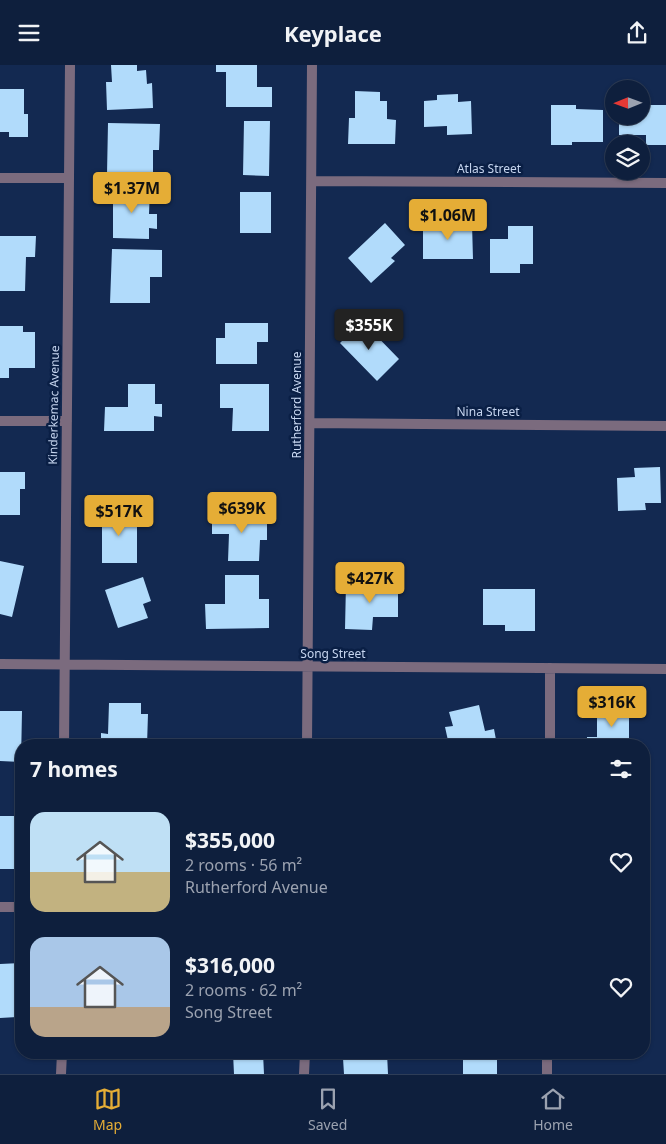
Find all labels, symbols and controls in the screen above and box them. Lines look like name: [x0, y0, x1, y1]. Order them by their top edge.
text: Keyplace: [284, 18, 382, 48]
icon: menu: [15, 19, 43, 47]
icon: share: [623, 19, 651, 47]
north arrow: [605, 80, 650, 125]
map controls: [605, 80, 650, 180]
button: layers: [605, 135, 650, 180]
street label: Atlas Street: [457, 160, 522, 177]
pin: $1.37M: [91, 171, 173, 214]
text: $1.37M: [104, 177, 160, 199]
pin: $1.06M: [407, 199, 489, 241]
text: $1.06M: [420, 204, 476, 226]
pin: $355K: [334, 309, 404, 351]
text: $355K: [345, 314, 393, 336]
street label: Kinderkemac Avenue: [44, 345, 63, 465]
street label: Rutherford Avenue: [288, 351, 305, 459]
street label: Nina Street: [457, 403, 520, 420]
pin: $639K: [207, 491, 277, 534]
pin: $517K: [84, 495, 154, 537]
text: $639K: [218, 497, 266, 519]
text: $517K: [95, 500, 143, 522]
pin: $427K: [335, 561, 405, 604]
text: $427K: [346, 567, 394, 589]
street label: Song Street: [300, 645, 366, 662]
pin: $316K: [577, 685, 647, 728]
text: $316K: [588, 691, 636, 713]
text: 7 homes: [30, 755, 118, 783]
icon: filters: [607, 755, 635, 783]
text: $355,000: [185, 826, 275, 854]
icon: home: [70, 832, 130, 892]
icon: heart: [607, 848, 635, 876]
text: 2 rooms · 56 m²: [185, 854, 302, 876]
text: Rutherford Avenue: [185, 876, 328, 898]
text: $316,000: [185, 951, 275, 979]
icon: home: [70, 957, 130, 1017]
icon: heart: [607, 973, 635, 1001]
text: 2 rooms · 62 m²: [185, 979, 302, 1001]
text: Song Street: [185, 1001, 272, 1023]
tab: Map: [93, 1085, 122, 1134]
tab: Saved: [308, 1085, 347, 1134]
tab: Home: [533, 1085, 573, 1134]

